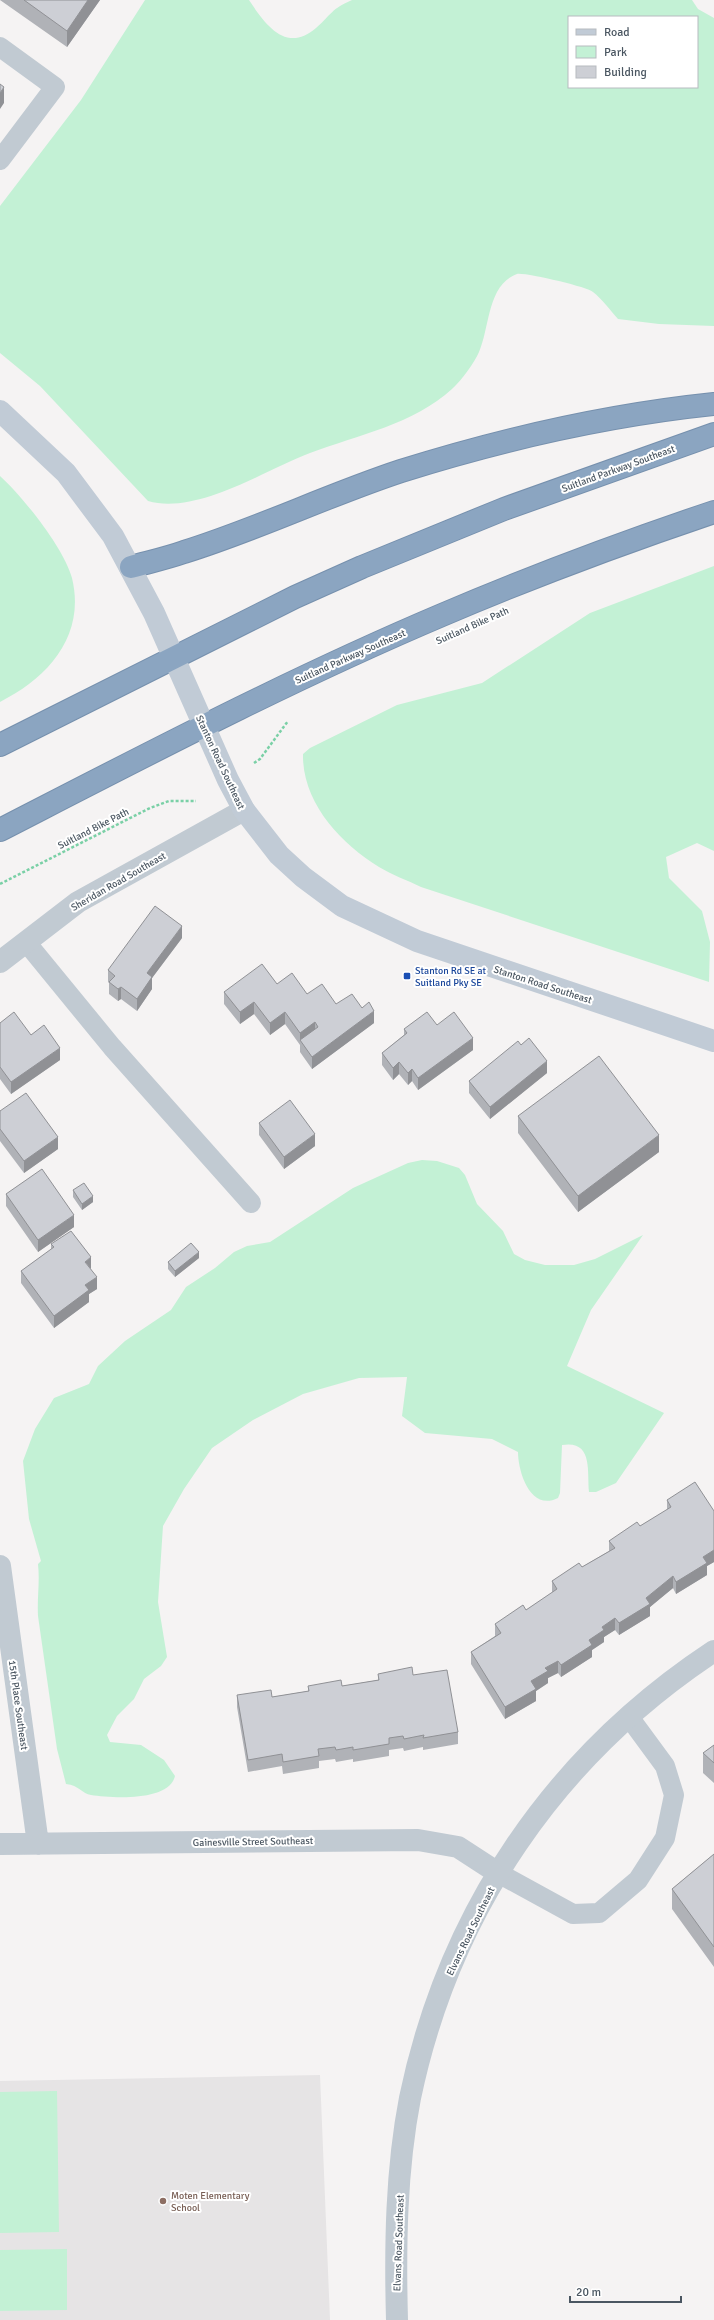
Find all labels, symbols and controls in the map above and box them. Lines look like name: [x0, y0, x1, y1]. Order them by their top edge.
legend: [568, 16, 698, 88]
text: Road: [604, 25, 630, 40]
text: Park: [604, 45, 627, 60]
text: Building: [604, 65, 647, 80]
street label: Suitland Parkway Southeast: [560, 443, 677, 495]
street label: Suitland Bike Path: [434, 605, 511, 647]
street label: Suitland Parkway Southeast: [293, 627, 408, 687]
street label: Stanton Road Southeast: [193, 713, 247, 812]
street label: Suitland Bike Path: [56, 806, 131, 852]
street label: Sheridan Road Southeast: [69, 850, 168, 914]
street label: Stanton Road Southeast: [492, 963, 594, 1007]
place label: Stanton Rd SE at Suitland Pky SE: [415, 965, 487, 989]
marker: Stanton Rd SE at Suitland Pky SE: [402, 971, 412, 981]
street label: 15th Place Southeast: [6, 1659, 30, 1751]
street label: Gainesville Street Southeast: [193, 1835, 314, 1849]
street label: Elvans Road Southeast: [444, 1885, 498, 1978]
place label: Moten Elementary School: [171, 2190, 250, 2214]
street label: Elvans Road Southeast: [391, 2194, 407, 2292]
marker: Moten Elementary School: [158, 2196, 168, 2206]
scale bar: [570, 2278, 681, 2304]
text: 20 m: [576, 2285, 601, 2300]

